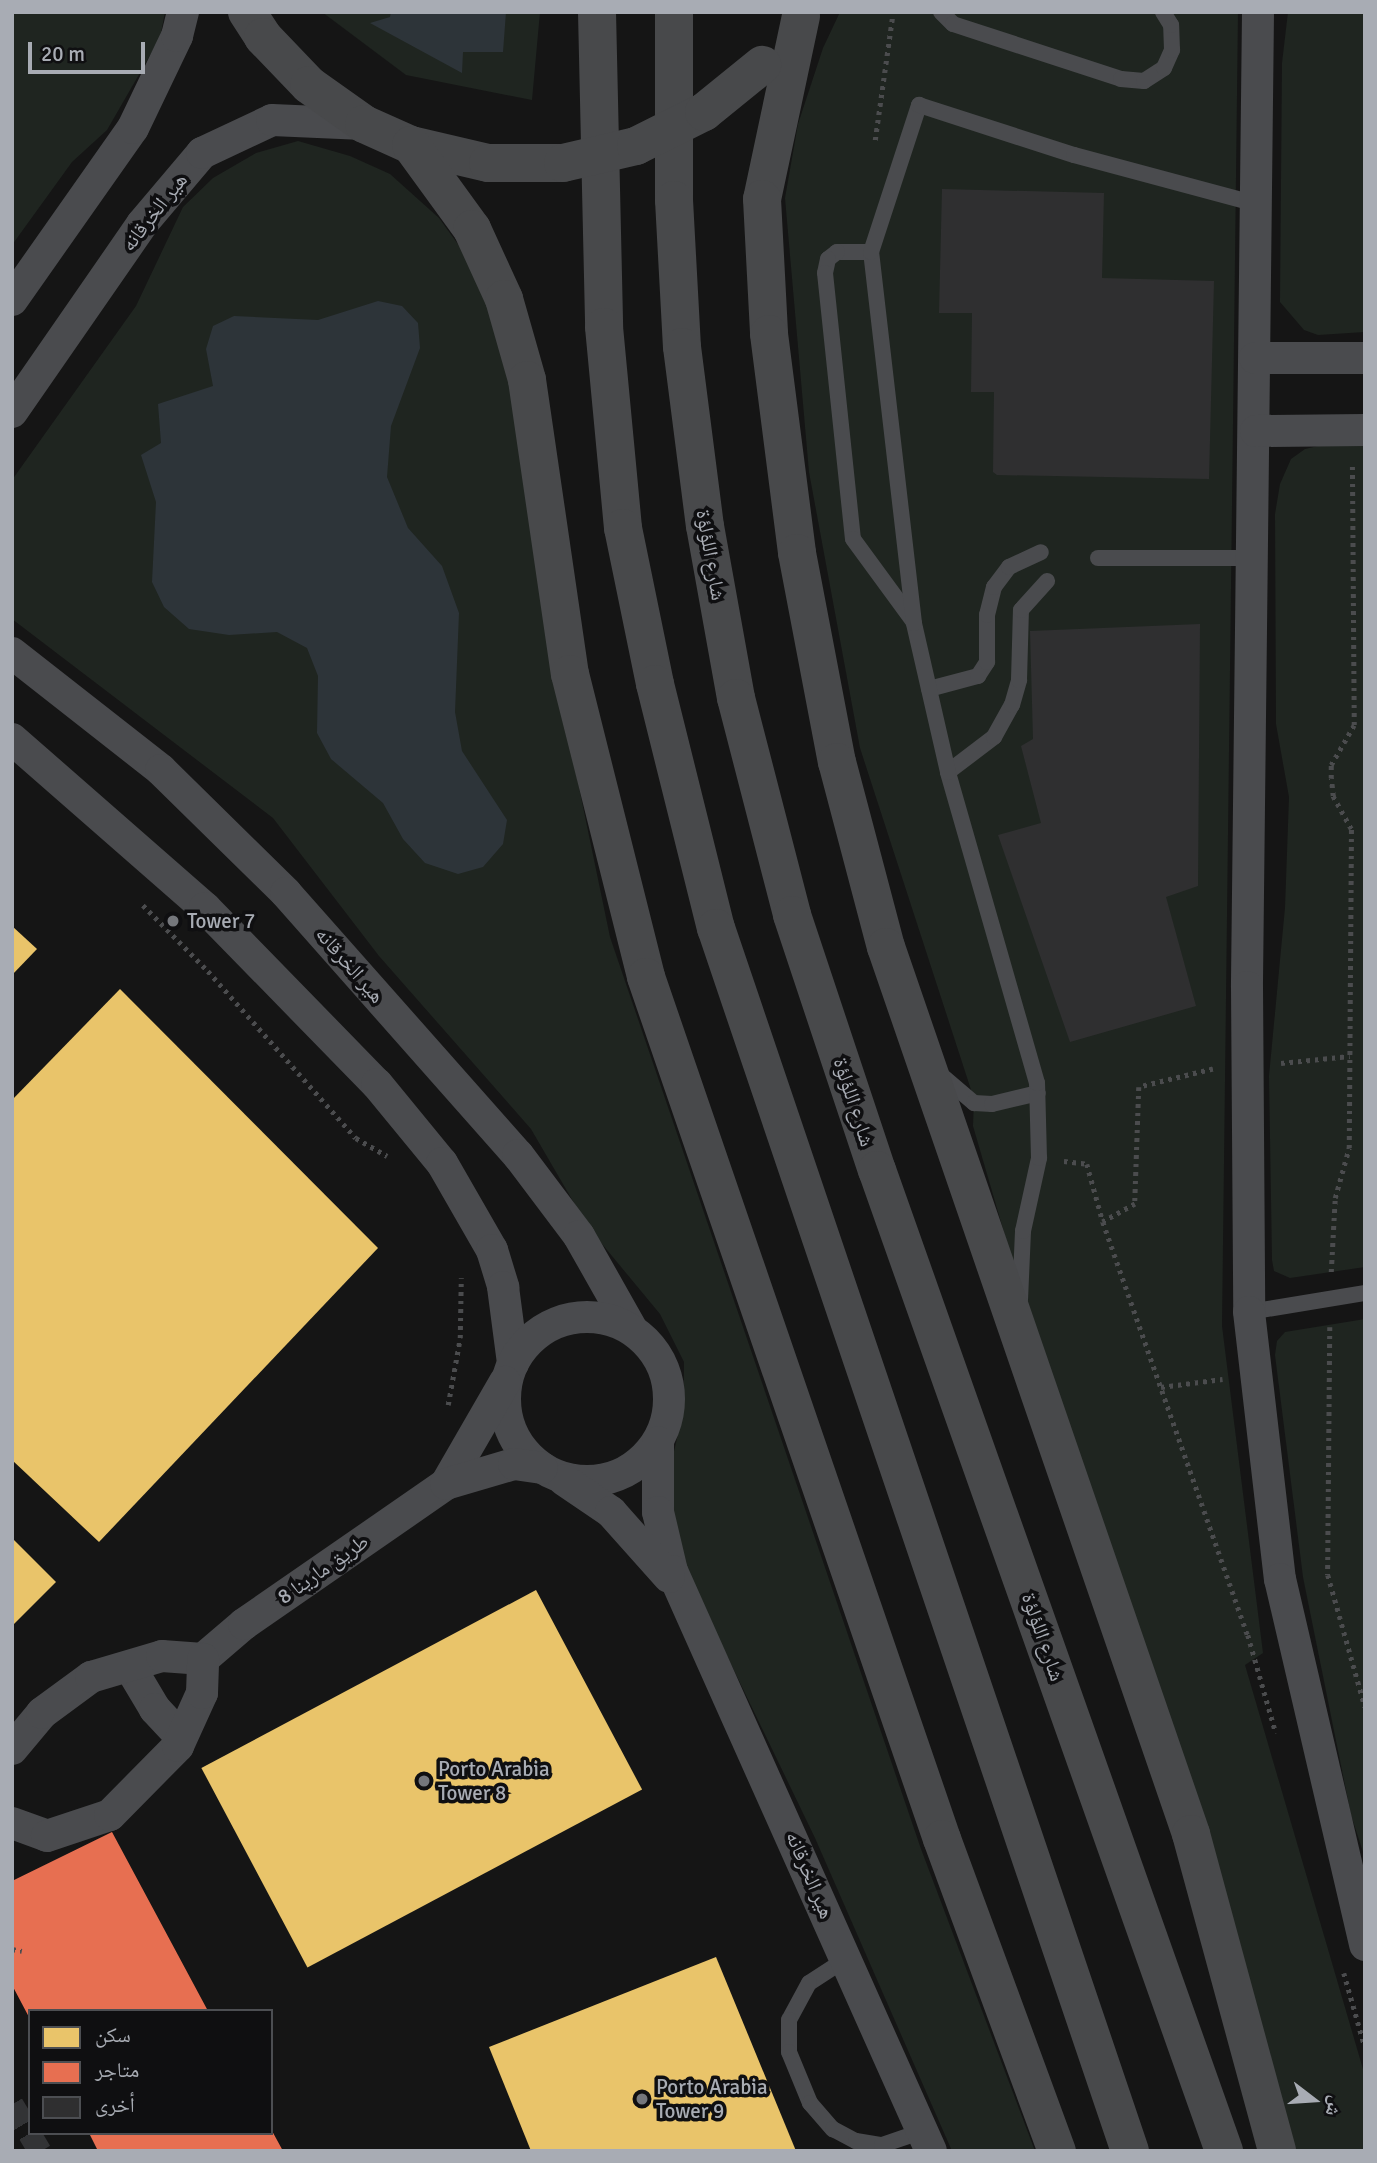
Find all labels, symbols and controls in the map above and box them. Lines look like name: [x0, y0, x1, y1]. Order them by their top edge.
scale bar: [32, 28, 149, 72]
text: 20 m: [41, 41, 85, 67]
street label: هير الخرقانه: [116, 168, 192, 256]
street label: شارع اللؤلؤة: [691, 508, 731, 602]
place label: Tower 7: [187, 908, 255, 934]
marker: Tower 7: [165, 913, 181, 929]
street label: هير الخرقانه: [310, 922, 390, 1008]
street label: شارع اللؤلؤة: [828, 1054, 880, 1150]
street label: طريق مارينا 8: [273, 1528, 373, 1610]
street label: شارع اللؤلؤة: [1016, 1589, 1070, 1685]
place label: Porto Arabia Tower 8: [438, 1756, 550, 1806]
marker: Porto Arabia Tower 8: [416, 1773, 432, 1789]
street label: هير الخرقانه: [780, 1827, 840, 1923]
legend: [28, 2009, 273, 2135]
text: سكن: [95, 2022, 131, 2048]
text: متاجر: [95, 2057, 139, 2083]
north arrow: [1279, 2065, 1349, 2135]
place label: Porto Arabia Tower 9: [656, 2074, 768, 2124]
marker: Porto Arabia Tower 9: [634, 2091, 650, 2107]
text: أخرى: [95, 2092, 135, 2118]
text: ش: [1320, 2093, 1349, 2119]

